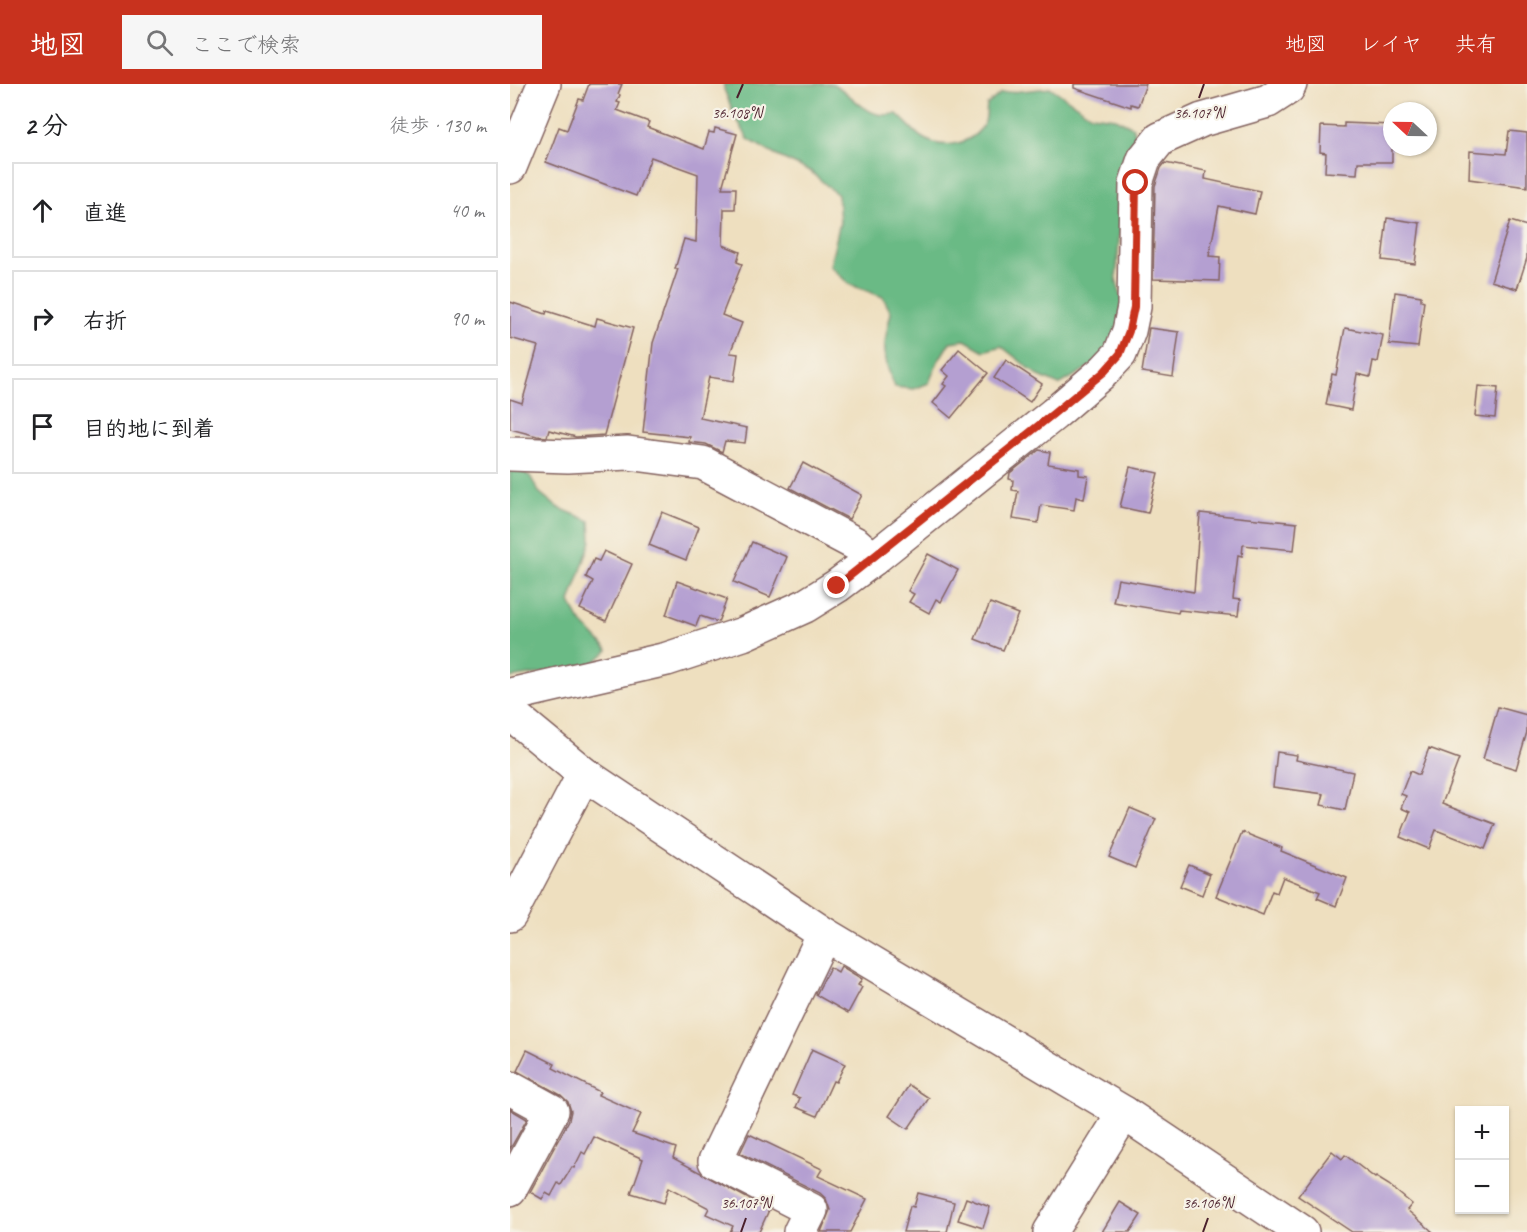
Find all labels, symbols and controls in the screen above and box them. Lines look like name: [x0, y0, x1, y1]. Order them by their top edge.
search box: [122, 15, 542, 69]
icon: search: [143, 26, 176, 59]
text: 地図: [30, 27, 86, 62]
text: ここで検索: [191, 31, 301, 59]
text: 地図: [1285, 31, 1327, 57]
text: レイヤ: [1360, 31, 1422, 57]
text: 共有: [1455, 31, 1497, 57]
north arrow: [1383, 102, 1437, 156]
text: 36.108°N: [712, 104, 765, 123]
text: 36.107°N: [1174, 104, 1227, 123]
text: 2 分: [24, 109, 68, 142]
text: 徒歩 · 130 m: [390, 113, 486, 138]
route start: [1122, 169, 1148, 195]
icon: ahead: [26, 194, 59, 227]
text: 40 m: [450, 198, 484, 223]
text: 直進: [83, 199, 127, 227]
icon: right: [26, 302, 59, 335]
text: 90 m: [450, 306, 484, 331]
text: 右折: [83, 307, 127, 335]
icon: arrive: [26, 410, 59, 443]
text: 目的地に到着: [83, 415, 215, 443]
route end: [823, 572, 849, 598]
map controls: [1455, 1106, 1509, 1214]
button: +: [1455, 1106, 1509, 1160]
button: −: [1455, 1160, 1509, 1214]
text: 36.107°N: [721, 1194, 774, 1213]
text: 36.106°N: [1183, 1194, 1236, 1213]

